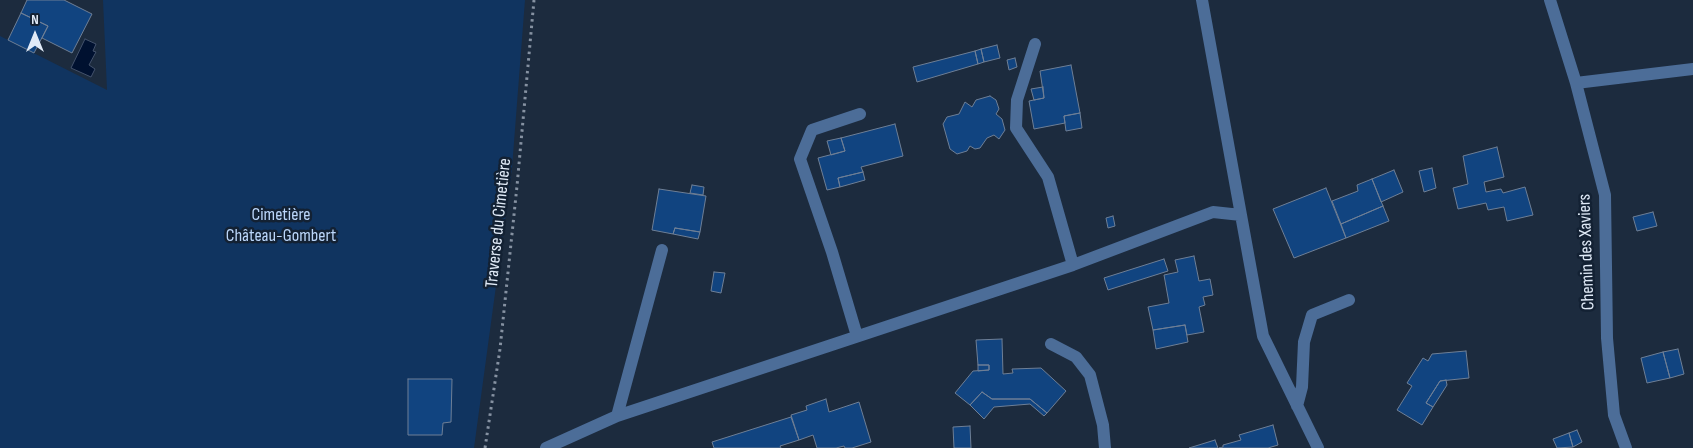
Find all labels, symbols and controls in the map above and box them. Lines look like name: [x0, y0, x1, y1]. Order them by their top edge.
north arrow: [10, 10, 60, 60]
text: N: [31, 11, 39, 28]
street label: Traverse du Cimetière: [481, 157, 517, 289]
street label: Chemin des Xaviers: [1574, 193, 1600, 311]
park label: Cimetière Château-Gombert: [226, 204, 336, 246]

